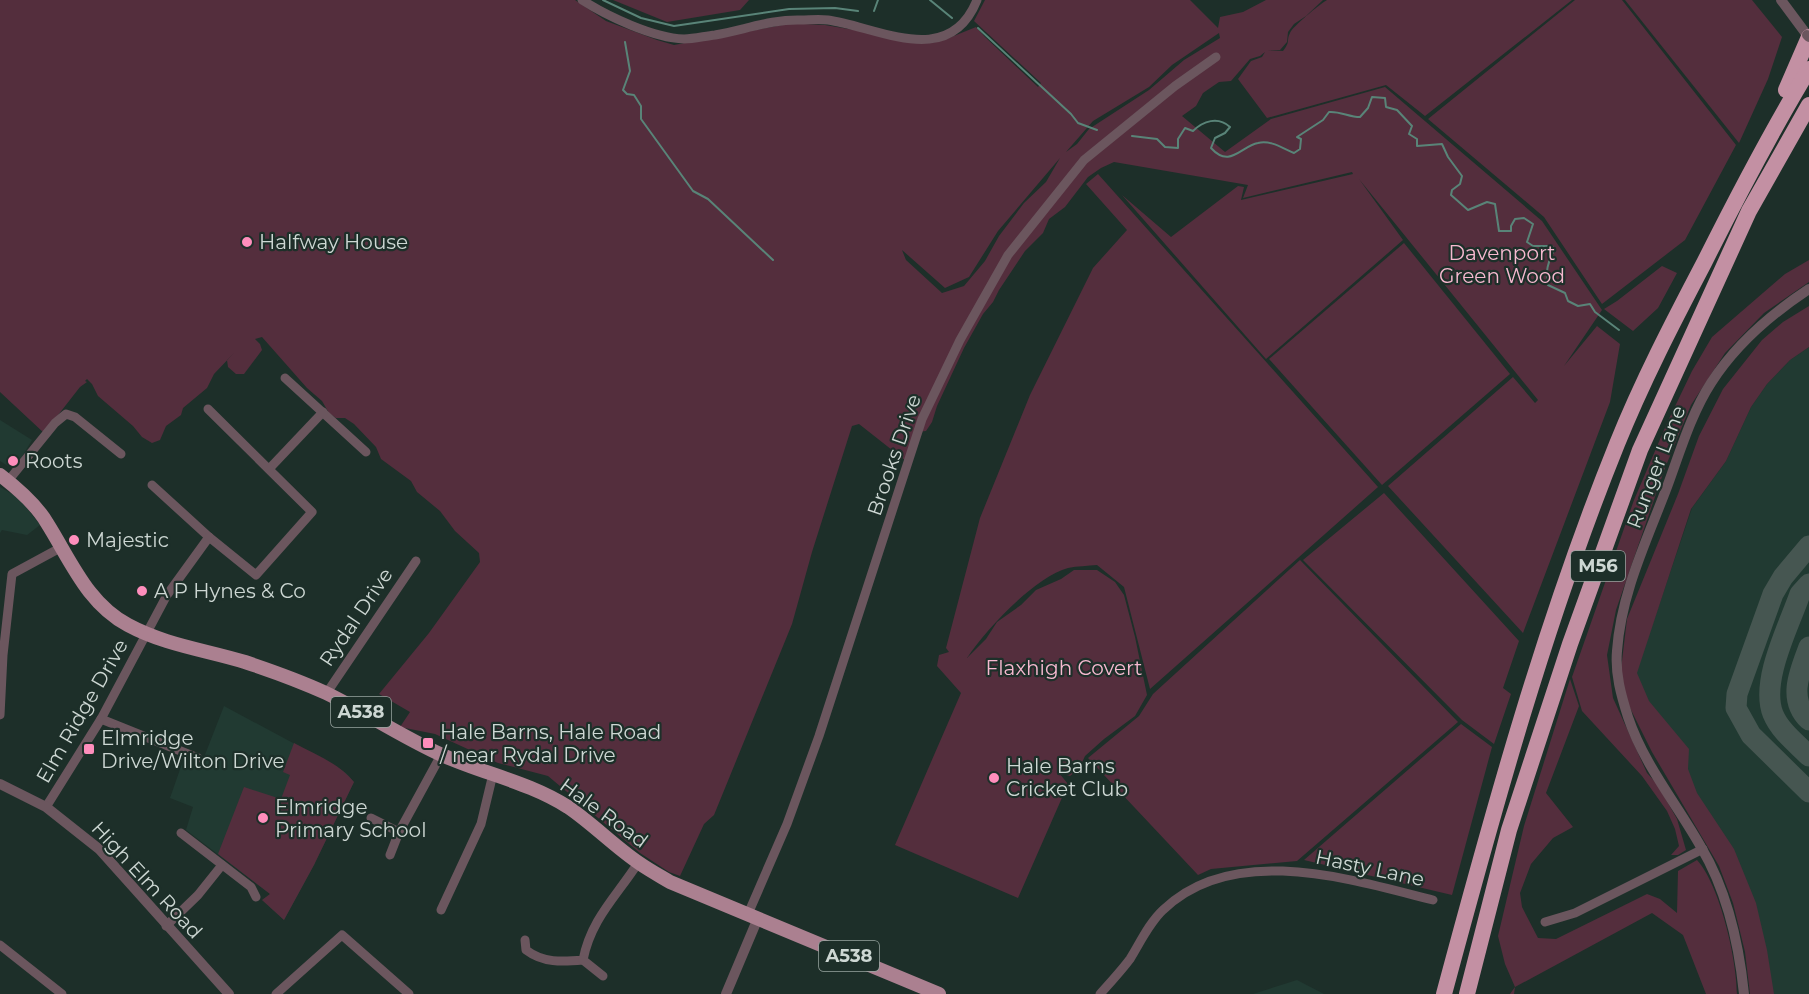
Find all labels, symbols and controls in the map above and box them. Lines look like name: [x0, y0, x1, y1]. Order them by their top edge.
place label: Halfway House: [259, 230, 408, 254]
marker: Halfway House: [240, 235, 254, 249]
park label: Davenport Green Wood: [1439, 241, 1565, 288]
street label: Brooks Drive: [862, 391, 926, 519]
street label: Runger Lane: [1622, 402, 1690, 532]
place label: Roots: [25, 449, 83, 473]
marker: Roots: [6, 454, 20, 468]
place label: Majestic: [86, 528, 169, 552]
marker: Majestic: [67, 533, 81, 547]
road number: M56: [1571, 551, 1625, 581]
street label: Rydal Drive: [314, 563, 398, 671]
place label: A P Hynes & Co: [154, 579, 306, 603]
marker: A P Hynes & Co: [135, 584, 149, 598]
street label: Elm Ridge Drive: [31, 635, 133, 787]
park label: Flaxhigh Covert: [986, 656, 1142, 680]
road number: A538: [331, 697, 391, 727]
place label: Hale Barns, Hale Road / near Rydal Drive: [439, 720, 661, 767]
place label: Elmridge Drive/Wilton Drive: [101, 726, 285, 773]
marker: Hale Barns, Hale Road / near Rydal Drive: [421, 736, 435, 750]
marker: Elmridge Drive/Wilton Drive: [82, 742, 96, 756]
place label: Hale Barns Cricket Club: [1006, 754, 1128, 801]
marker: Hale Barns Cricket Club: [987, 771, 1001, 785]
street label: Hale Road: [555, 773, 653, 853]
place label: Elmridge Primary School: [275, 795, 427, 842]
marker: Elmridge Primary School: [256, 811, 270, 825]
street label: High Elm Road: [87, 816, 207, 944]
street label: Hasty Lane: [1313, 845, 1427, 891]
road number: A538: [819, 941, 879, 971]

